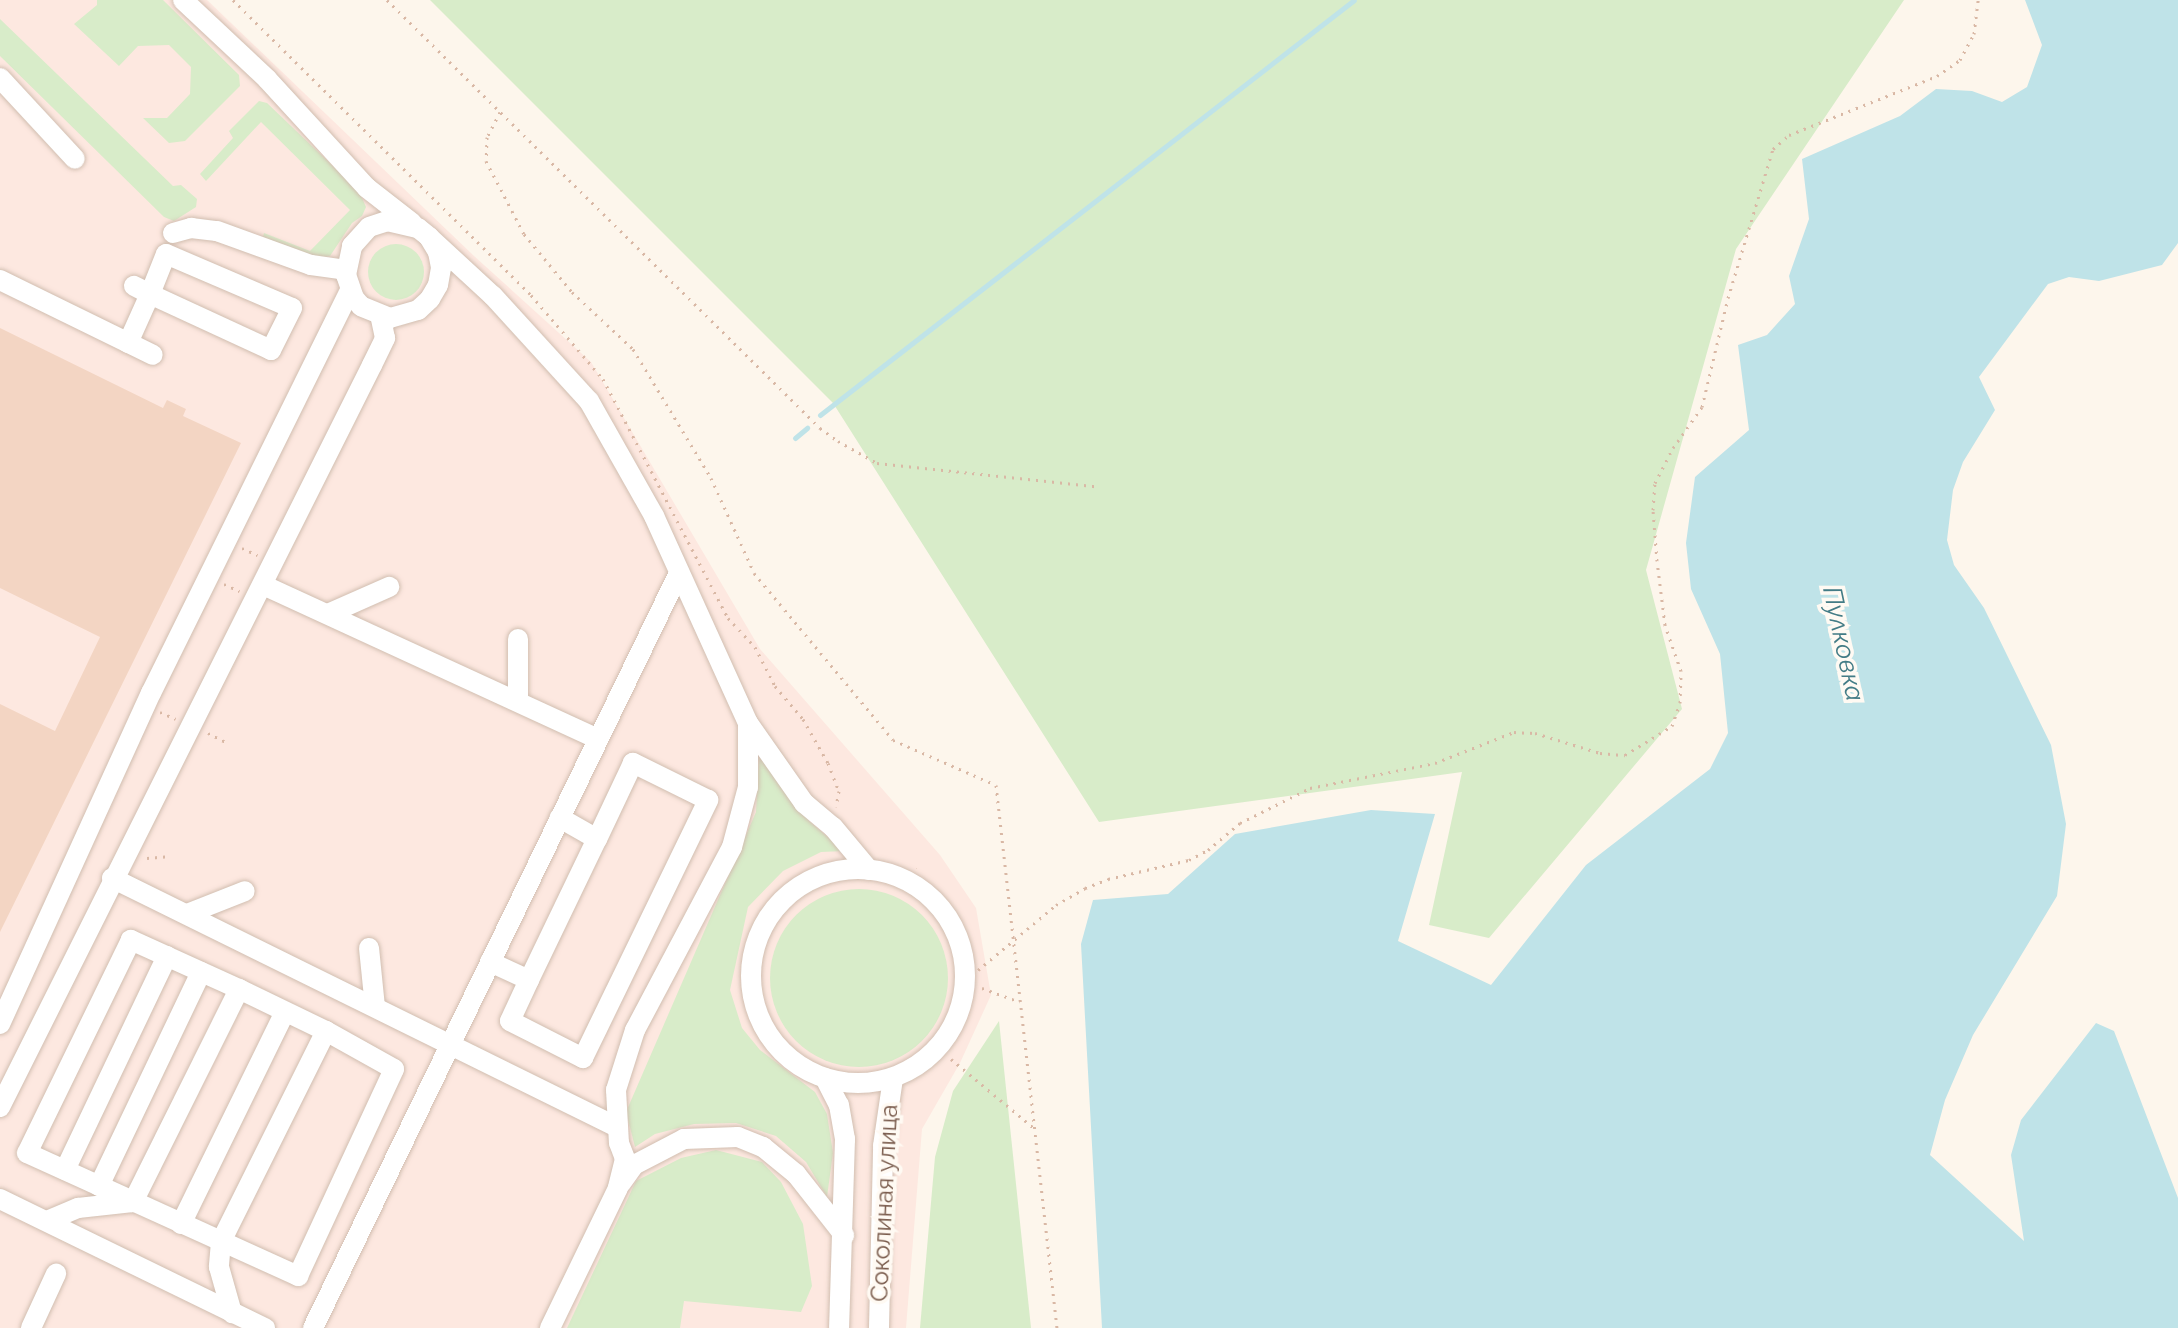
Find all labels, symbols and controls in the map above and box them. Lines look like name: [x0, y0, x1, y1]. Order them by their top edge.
water label: Пулковка: [1816, 584, 1870, 704]
street label: Соколиная улица: [864, 1103, 904, 1303]

